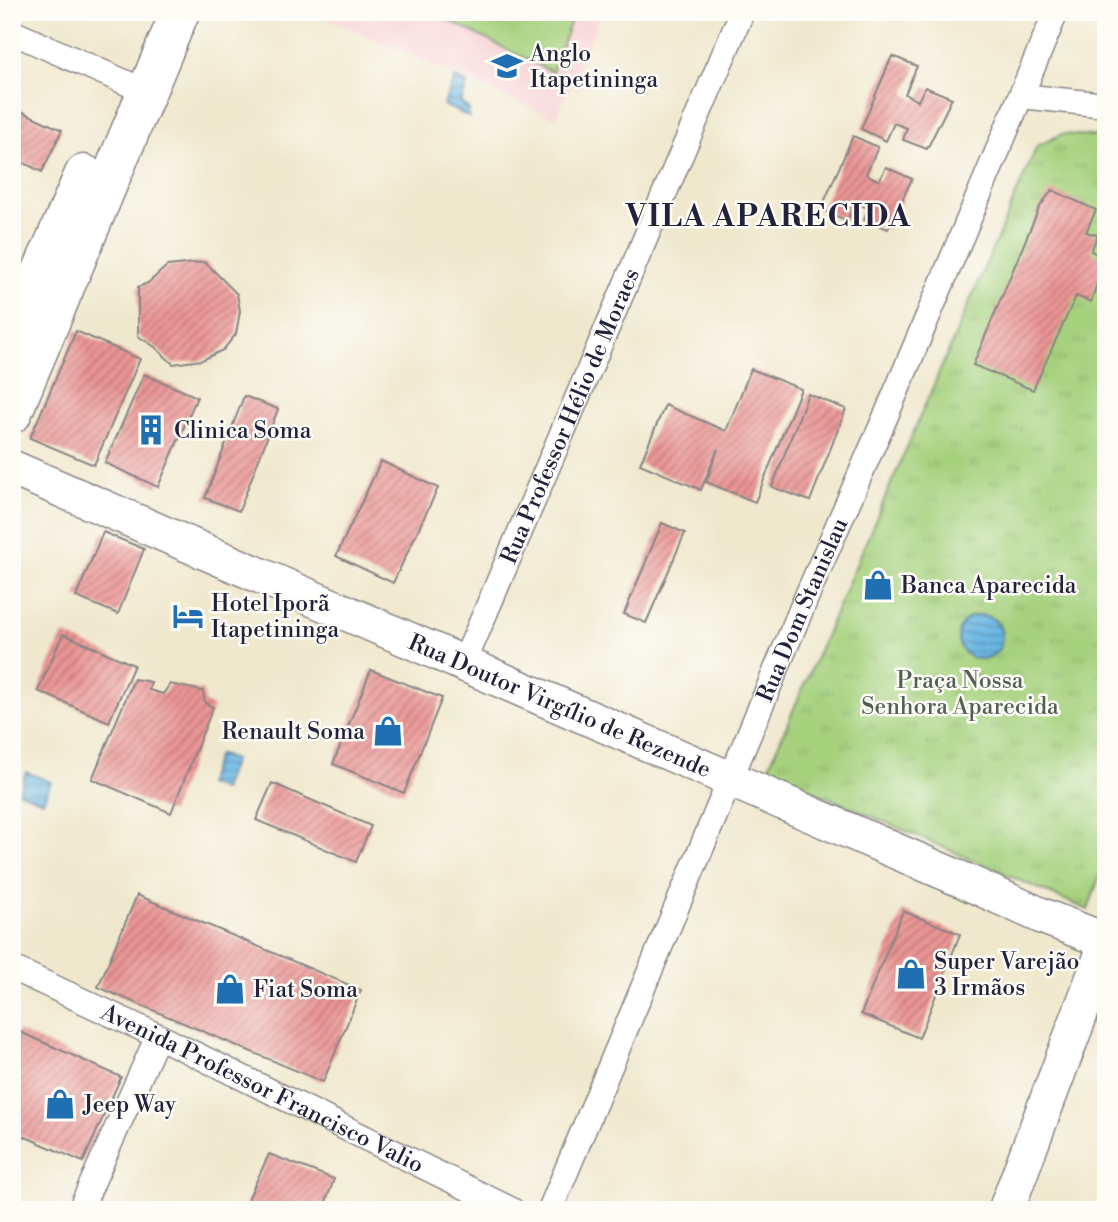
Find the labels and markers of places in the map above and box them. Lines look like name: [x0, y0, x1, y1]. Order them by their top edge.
place label: Anglo Itapetininga: [529, 40, 658, 94]
school or university icon: Anglo Itapetininga: [490, 49, 524, 83]
building icon: Clinica Soma: [134, 413, 168, 447]
place label: Clinica Soma: [174, 417, 312, 445]
shop icon: Banca Aparecida: [861, 568, 895, 602]
place label: Banca Aparecida: [900, 572, 1077, 600]
place label: Hotel Iporã Itapetininga: [211, 590, 339, 644]
hotel icon: Hotel Iporã Itapetininga: [171, 599, 205, 633]
shop icon: Renault Soma: [371, 714, 405, 748]
place label: Renault Soma: [222, 718, 365, 746]
place label: Super Varejão 3 Irmãos: [934, 948, 1080, 1002]
shop icon: Super Varejão 3 Irmãos: [894, 957, 928, 991]
shop icon: Fiat Soma: [213, 972, 247, 1006]
place label: Fiat Soma: [253, 976, 358, 1004]
shop icon: Jeep Way: [43, 1087, 77, 1121]
place label: Jeep Way: [82, 1091, 177, 1119]

